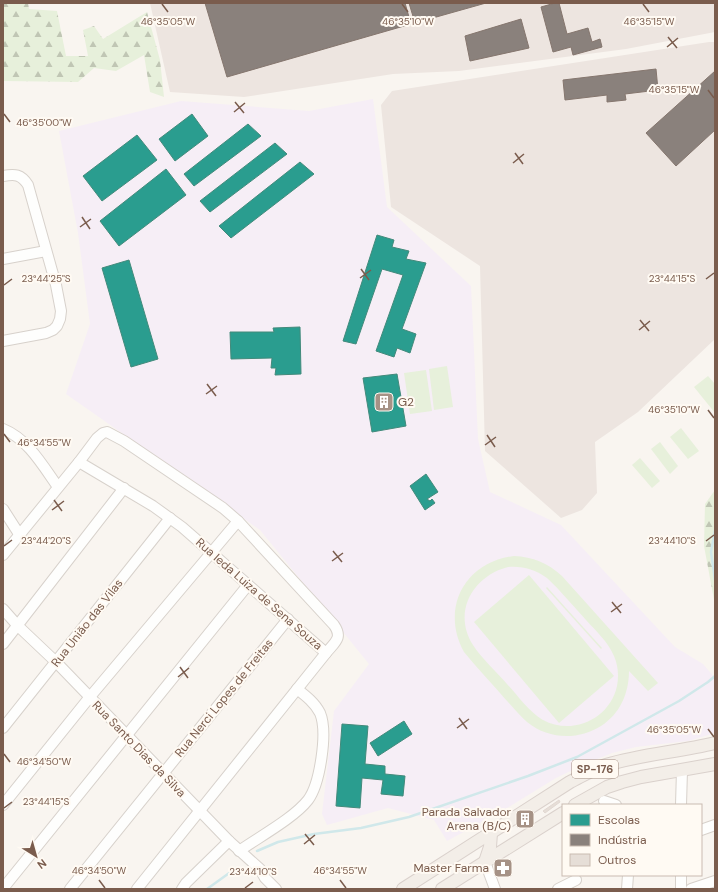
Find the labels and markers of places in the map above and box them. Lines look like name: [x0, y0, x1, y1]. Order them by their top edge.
building icon: G2: [373, 391, 395, 413]
place label: G2: [398, 394, 414, 410]
place label: Parada Salvador Arena (B/C): [422, 804, 512, 834]
building icon: Parada Salvador Arena (B/C): [514, 808, 536, 830]
pharmacy icon: Master Farma: [492, 857, 514, 879]
place label: Master Farma: [413, 860, 489, 876]

